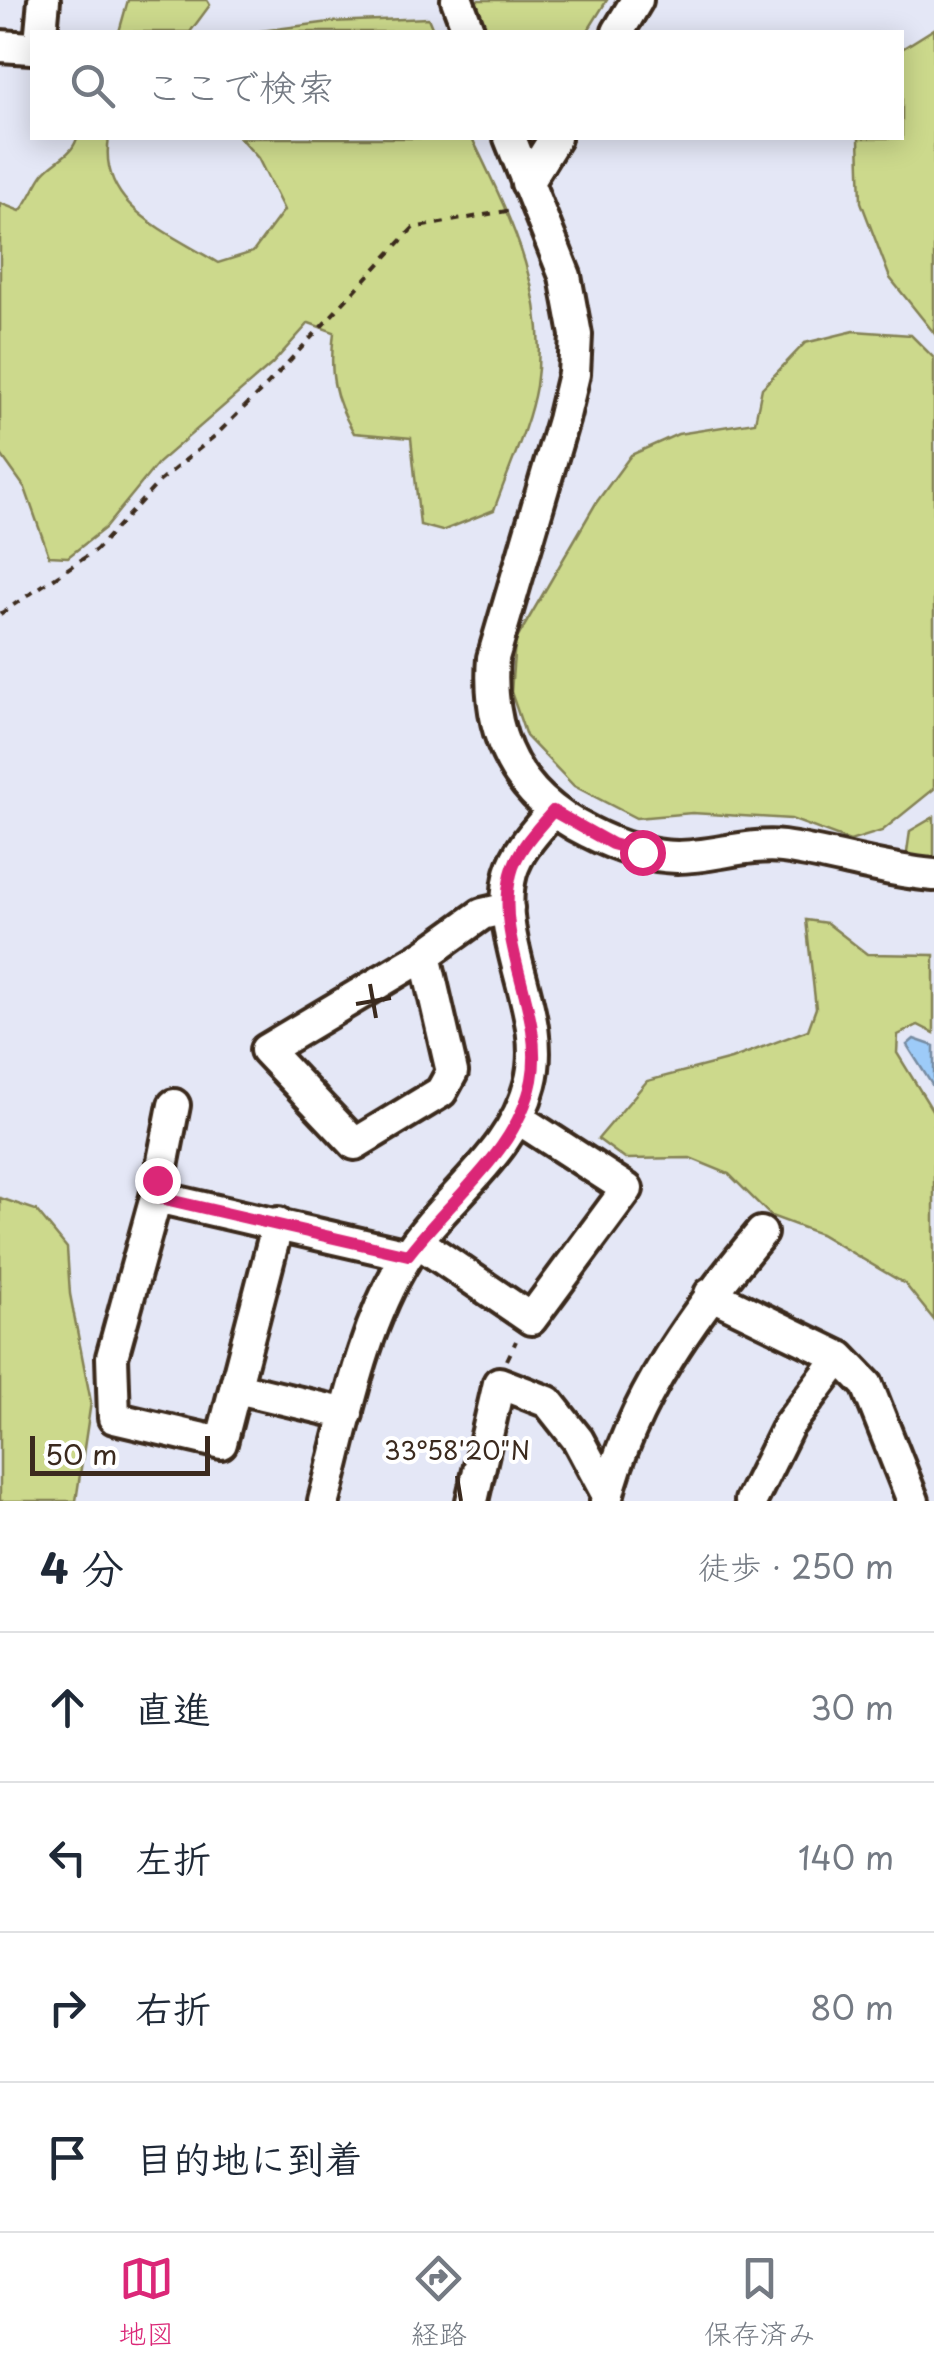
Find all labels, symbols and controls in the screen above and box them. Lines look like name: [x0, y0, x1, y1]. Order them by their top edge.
search box: [30, 30, 904, 140]
text: ここで検索: [145, 57, 335, 114]
icon: search: [65, 58, 120, 113]
route start: [620, 830, 666, 876]
route end: [135, 1158, 181, 1204]
scale bar: [30, 1431, 210, 1476]
text: 33°58'20"N: [384, 1431, 530, 1469]
text: 50 m: [45, 1432, 118, 1475]
text: 4 分: [40, 1535, 124, 1598]
text: 徒歩 · 250 m: [698, 1542, 894, 1590]
text: 直進: [135, 1679, 211, 1736]
icon: ahead: [40, 1680, 95, 1735]
text: 30 m: [810, 1683, 894, 1731]
text: 左折: [135, 1829, 211, 1886]
icon: left: [40, 1830, 95, 1885]
text: 140 m: [798, 1833, 894, 1881]
text: 右折: [135, 1979, 211, 2036]
icon: right: [40, 1980, 95, 2035]
text: 80 m: [810, 1983, 894, 2031]
text: 目的地に到着: [135, 2129, 363, 2186]
icon: arrive: [40, 2130, 95, 2185]
tab: 地図: [118, 2251, 174, 2354]
tab: 経路: [411, 2251, 467, 2354]
tab: 保存済み: [704, 2251, 816, 2354]

